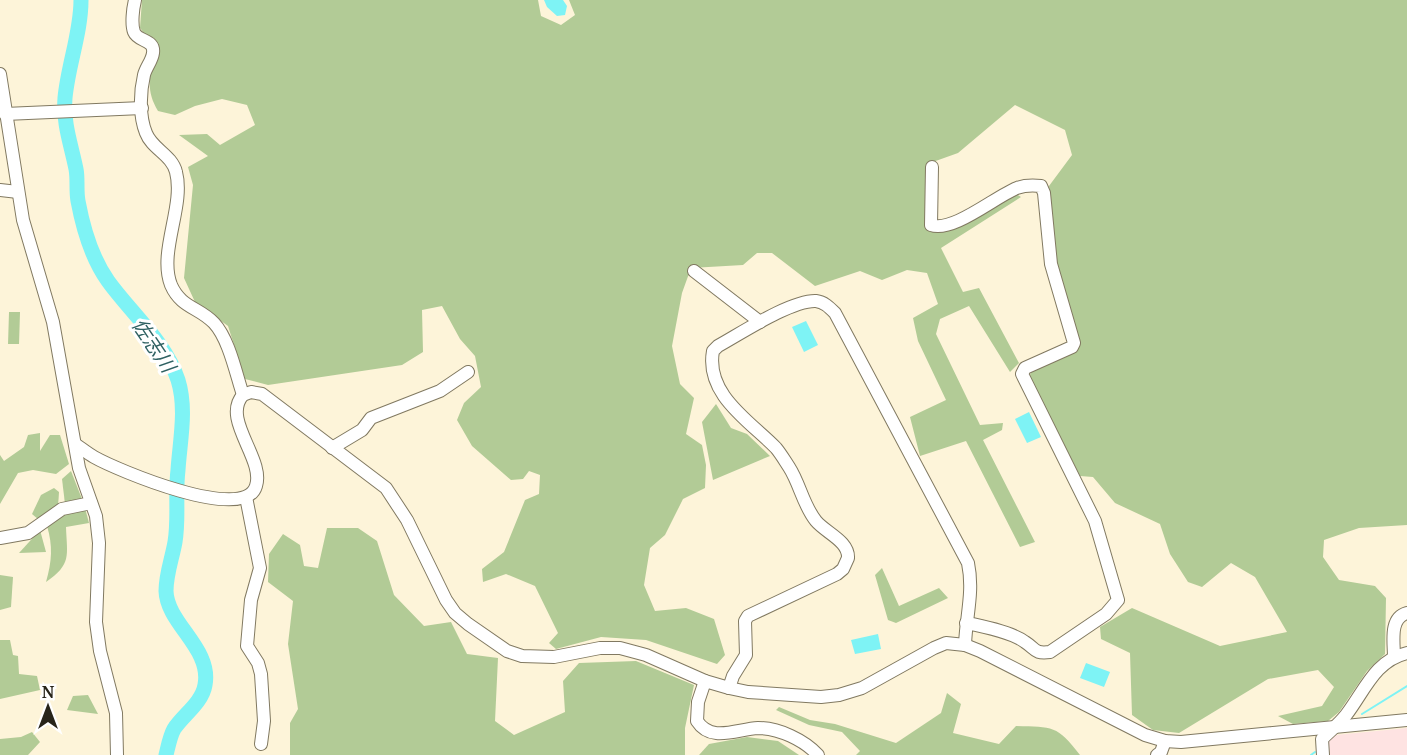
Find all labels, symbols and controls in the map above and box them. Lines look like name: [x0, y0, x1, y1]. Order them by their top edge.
water label: 佐志川: [126, 313, 183, 379]
north arrow: [18, 677, 78, 737]
text: N: [42, 681, 55, 703]

